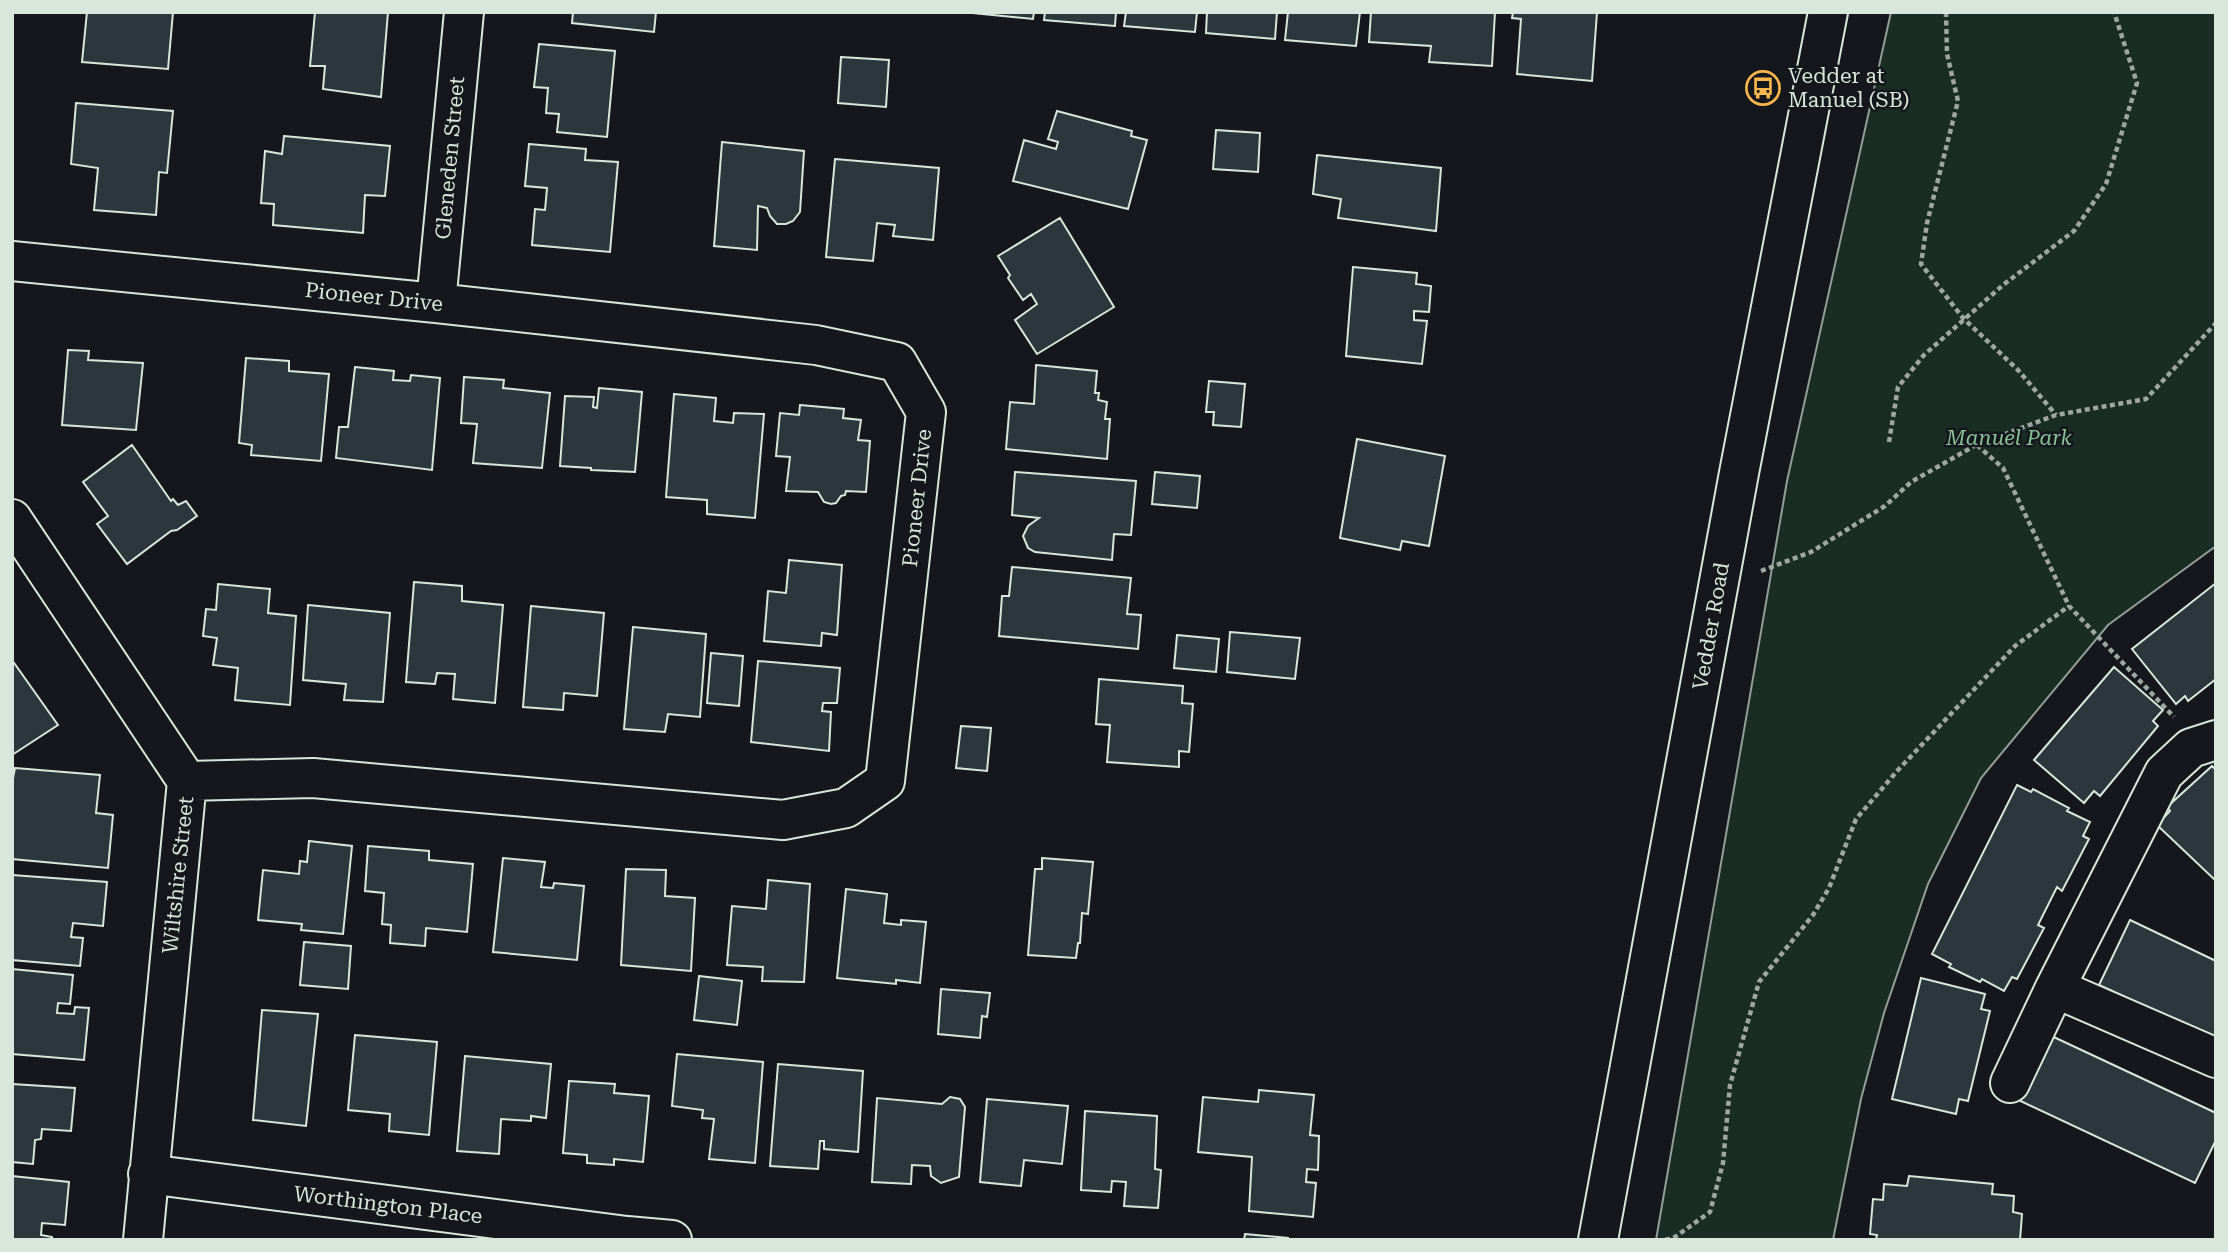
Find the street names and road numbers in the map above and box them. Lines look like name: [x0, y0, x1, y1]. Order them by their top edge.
street label: Gleneden Street: [431, 75, 469, 240]
street label: Pioneer Drive: [304, 278, 444, 316]
street label: Pioneer Drive: [898, 428, 936, 568]
street label: Vedder Road: [1688, 560, 1734, 692]
street label: Wiltshire Street: [158, 795, 198, 955]
street label: Worthington Place: [292, 1182, 484, 1228]

